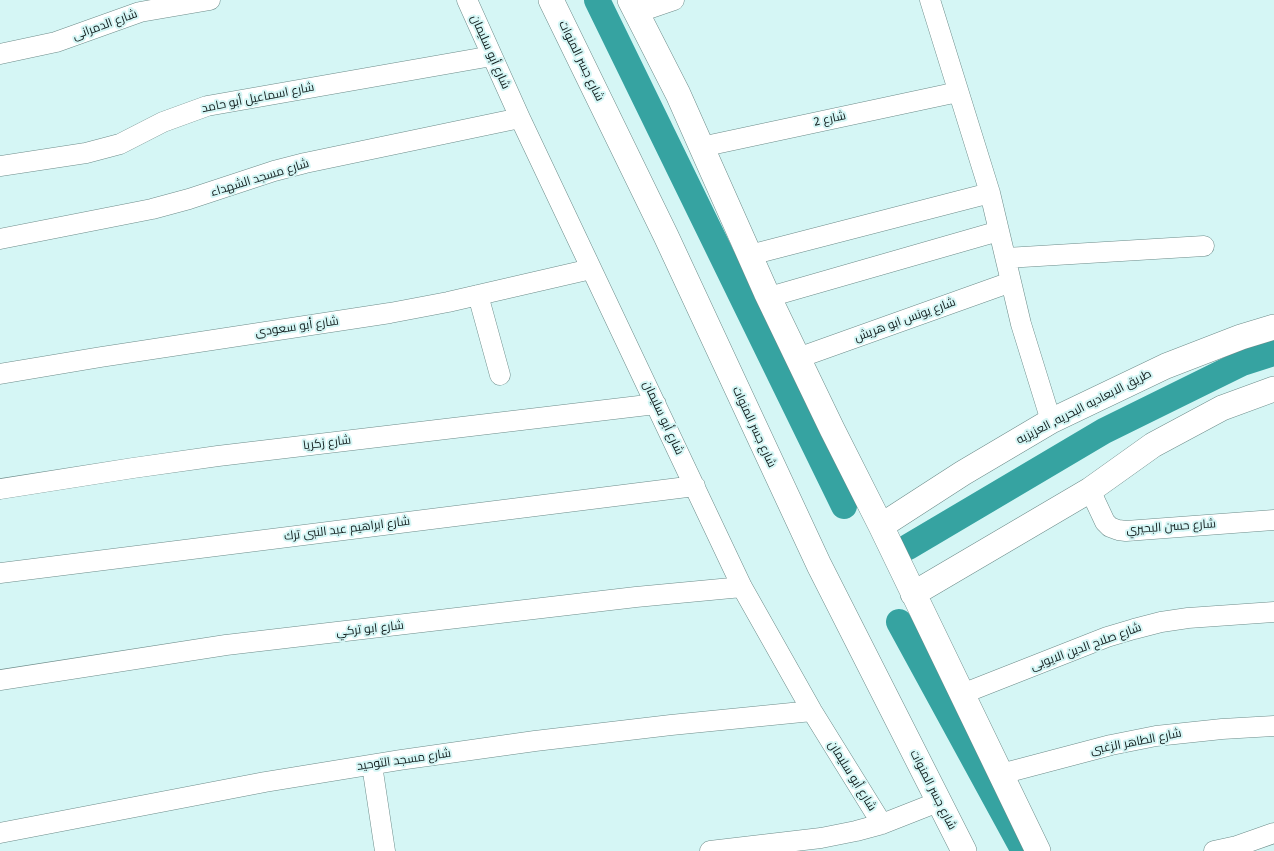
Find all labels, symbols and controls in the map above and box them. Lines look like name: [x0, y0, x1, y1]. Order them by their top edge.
street label: شارع الدمرانى: [71, 7, 139, 43]
street label: شارع أبو سليمان: [467, 13, 513, 91]
street label: شارع جسر المنوات: [555, 18, 607, 104]
street label: شارع اسماعيل أبو حامد: [201, 80, 315, 116]
street label: شارع 2: [813, 109, 847, 129]
street label: شارع مسجد الشهداء: [209, 156, 311, 200]
street label: شارع يونس ابو هريش: [852, 295, 958, 345]
street label: شارع أبو سعودى: [254, 314, 340, 340]
street label: طريق الابعاديه البحريه, العزيزيه: [1014, 367, 1154, 447]
street label: شارع أبو سليمان: [640, 379, 686, 457]
street label: شارع جسر المنوات: [729, 384, 779, 470]
street label: شارع زكريا: [302, 433, 352, 453]
street label: شارع ابراهيم عبد النبى ترك: [283, 514, 411, 544]
street label: شارع حسن البحيري: [1126, 517, 1216, 537]
street label: شارع ابو تركي: [335, 618, 405, 640]
street label: شارع صلاح الدين الايوبى: [1029, 620, 1143, 674]
street label: شارع الطاهر الزغبى: [1089, 726, 1183, 758]
street label: شارع أبو سليمان: [825, 738, 879, 814]
street label: شارع مسجد التوحيد: [356, 746, 452, 774]
street label: شارع جسر المنوات: [907, 748, 959, 832]

